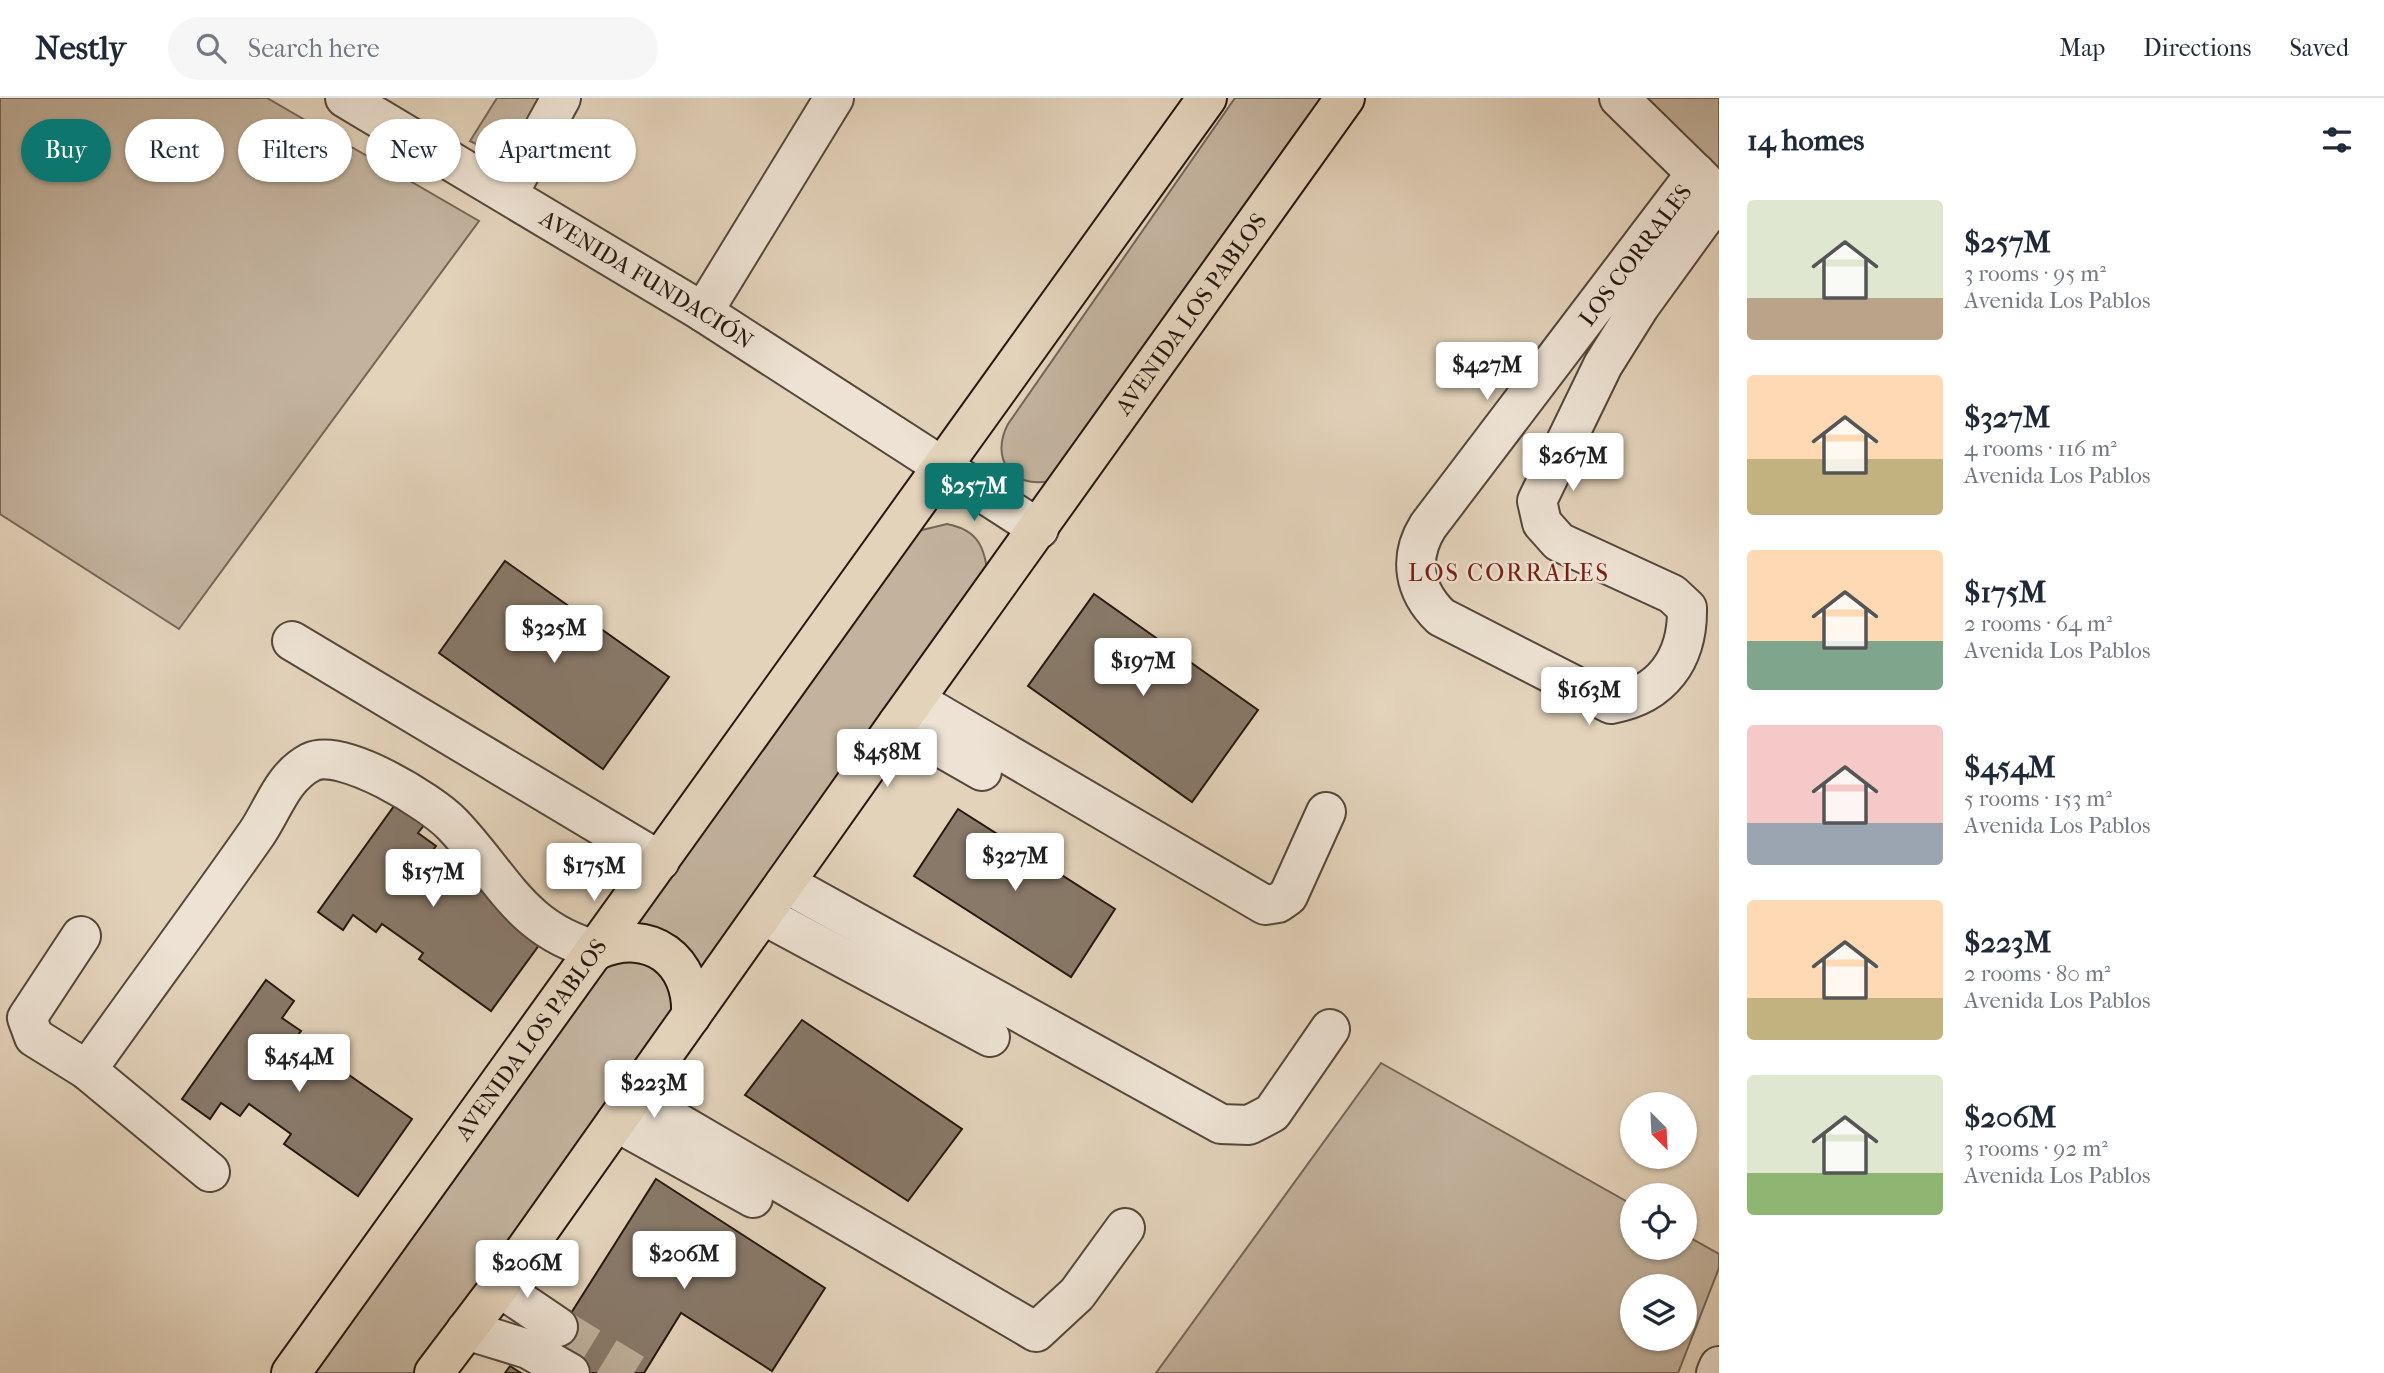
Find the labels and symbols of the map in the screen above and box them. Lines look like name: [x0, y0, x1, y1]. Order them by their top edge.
street label: LOS CORRALES: [1573, 179, 1697, 331]
street label: AVENIDA FUNDACIÓN: [534, 204, 758, 355]
street label: AVENIDA LOS PABLOS: [1109, 208, 1272, 421]
pin: $427M: [1438, 342, 1536, 402]
pin: $267M: [1524, 434, 1622, 493]
pin: $257M: [925, 464, 1023, 523]
district label: LOS CORRALES: [1408, 559, 1610, 587]
pin: $325M: [505, 606, 603, 665]
pin: $197M: [1094, 638, 1192, 698]
pin: $163M: [1540, 668, 1638, 727]
pin: $458M: [838, 730, 936, 789]
pin: $327M: [966, 834, 1064, 893]
pin: $175M: [545, 844, 643, 903]
pin: $157M: [384, 850, 482, 909]
street label: AVENIDA LOS PABLOS: [449, 934, 613, 1146]
pin: $454M: [250, 1034, 348, 1094]
pin: $223M: [605, 1060, 703, 1120]
north arrow: [1620, 1092, 1698, 1169]
pin: $206M: [635, 1232, 733, 1291]
pin: $206M: [478, 1240, 576, 1300]

